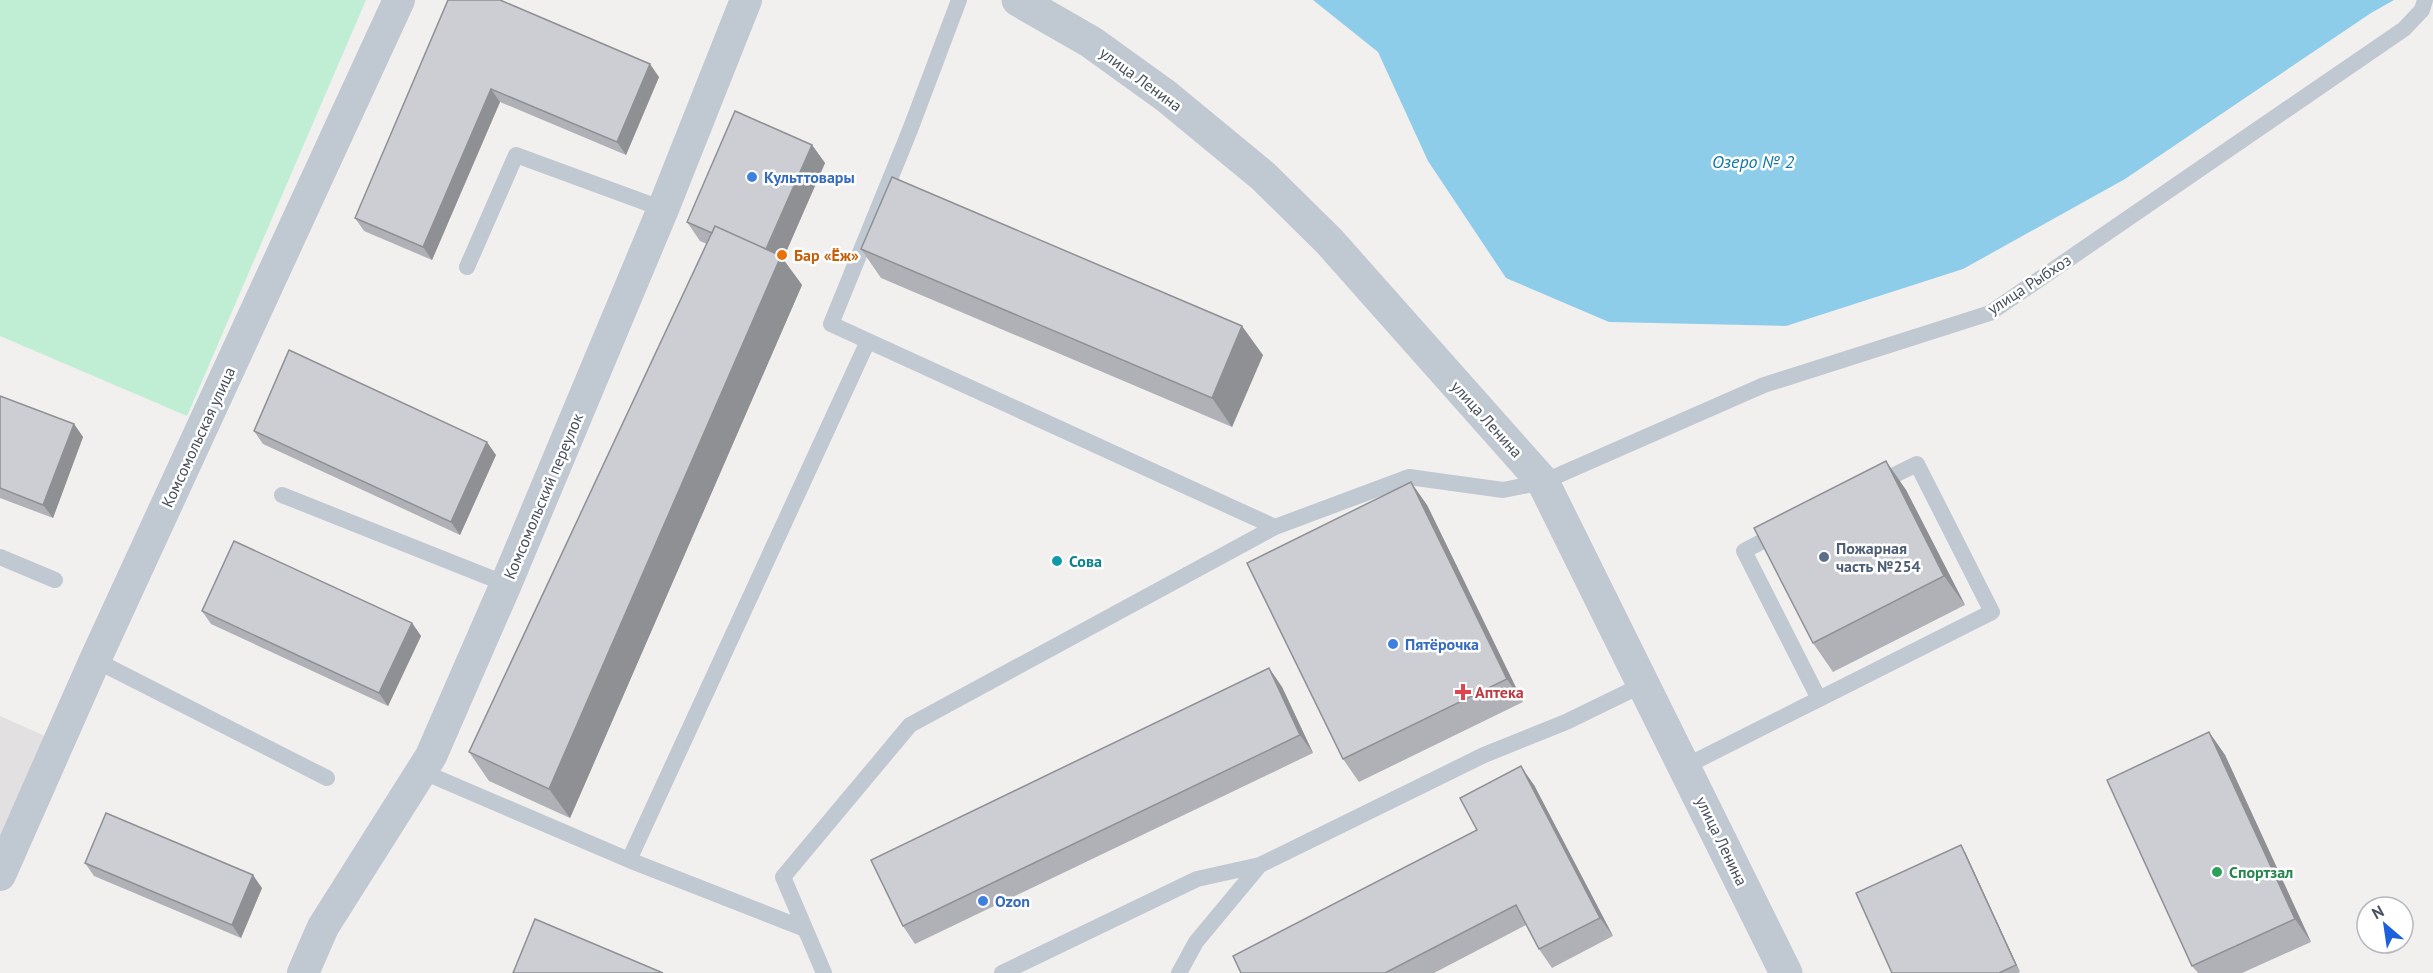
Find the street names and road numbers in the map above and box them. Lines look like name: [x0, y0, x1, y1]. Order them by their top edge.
street label: улица Ленина: [1096, 42, 1186, 116]
street label: улица Рыбхоз: [1983, 250, 2075, 318]
street label: Комсомольская улица: [157, 364, 239, 510]
street label: улица Ленина: [1447, 376, 1527, 462]
street label: Комсомольский переулок: [499, 410, 587, 582]
street label: улица Ленина: [1692, 793, 1752, 889]

